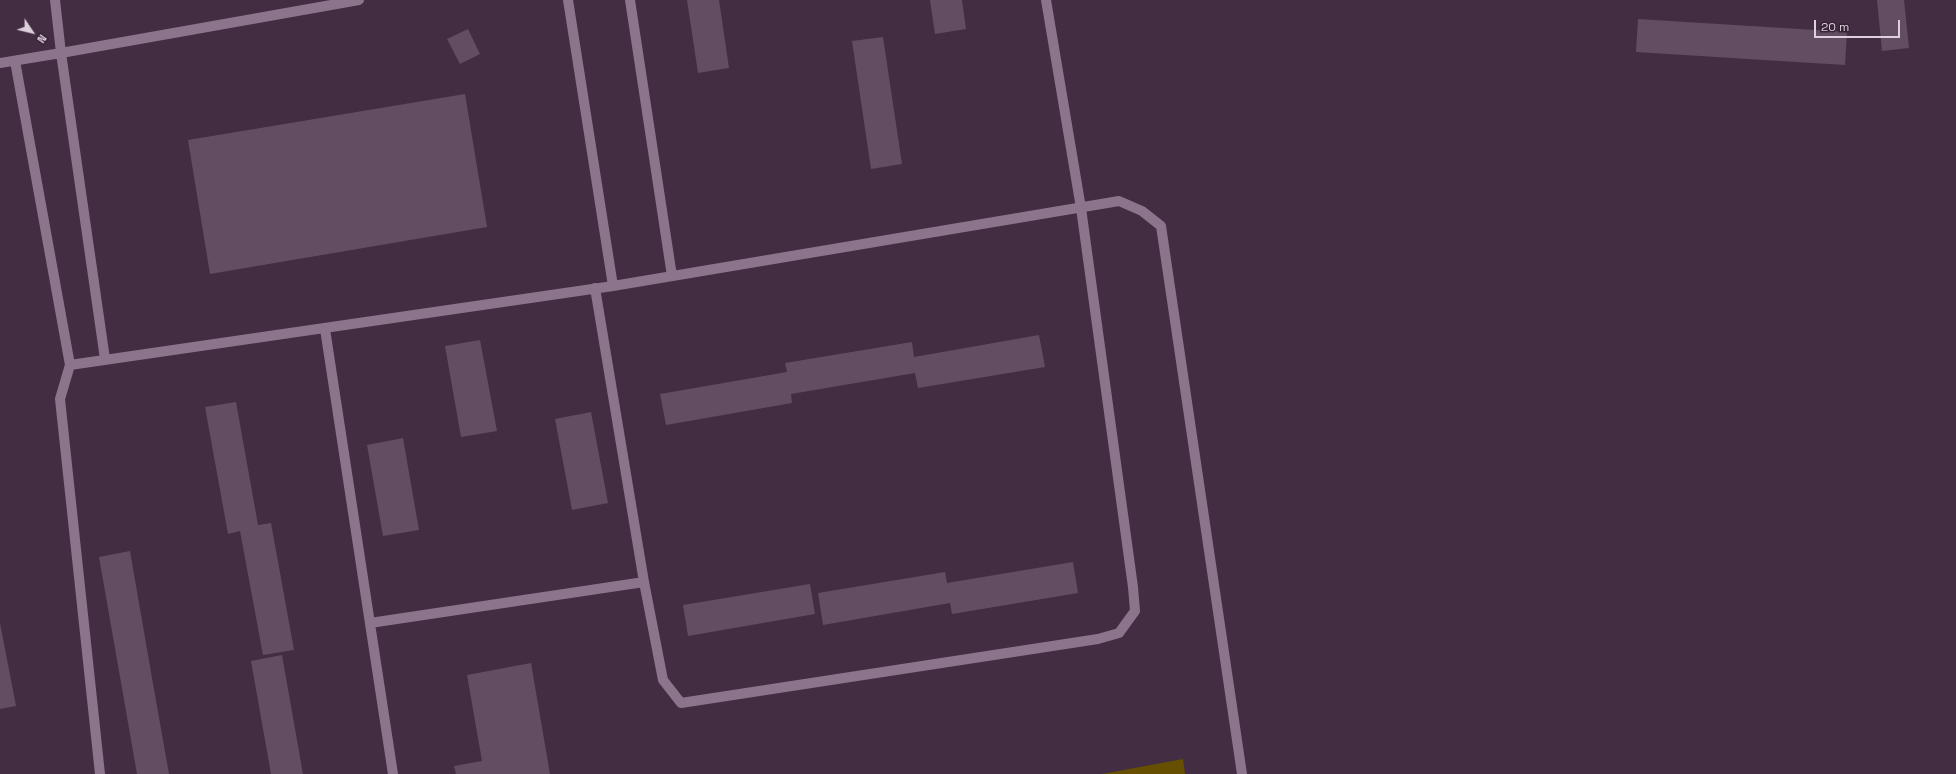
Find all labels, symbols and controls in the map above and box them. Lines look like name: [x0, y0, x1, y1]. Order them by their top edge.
north arrow: [12, 12, 52, 52]
scale bar: [1816, 12, 1902, 38]
text: 20 m: [1821, 19, 1849, 35]
text: N: [34, 32, 50, 46]

